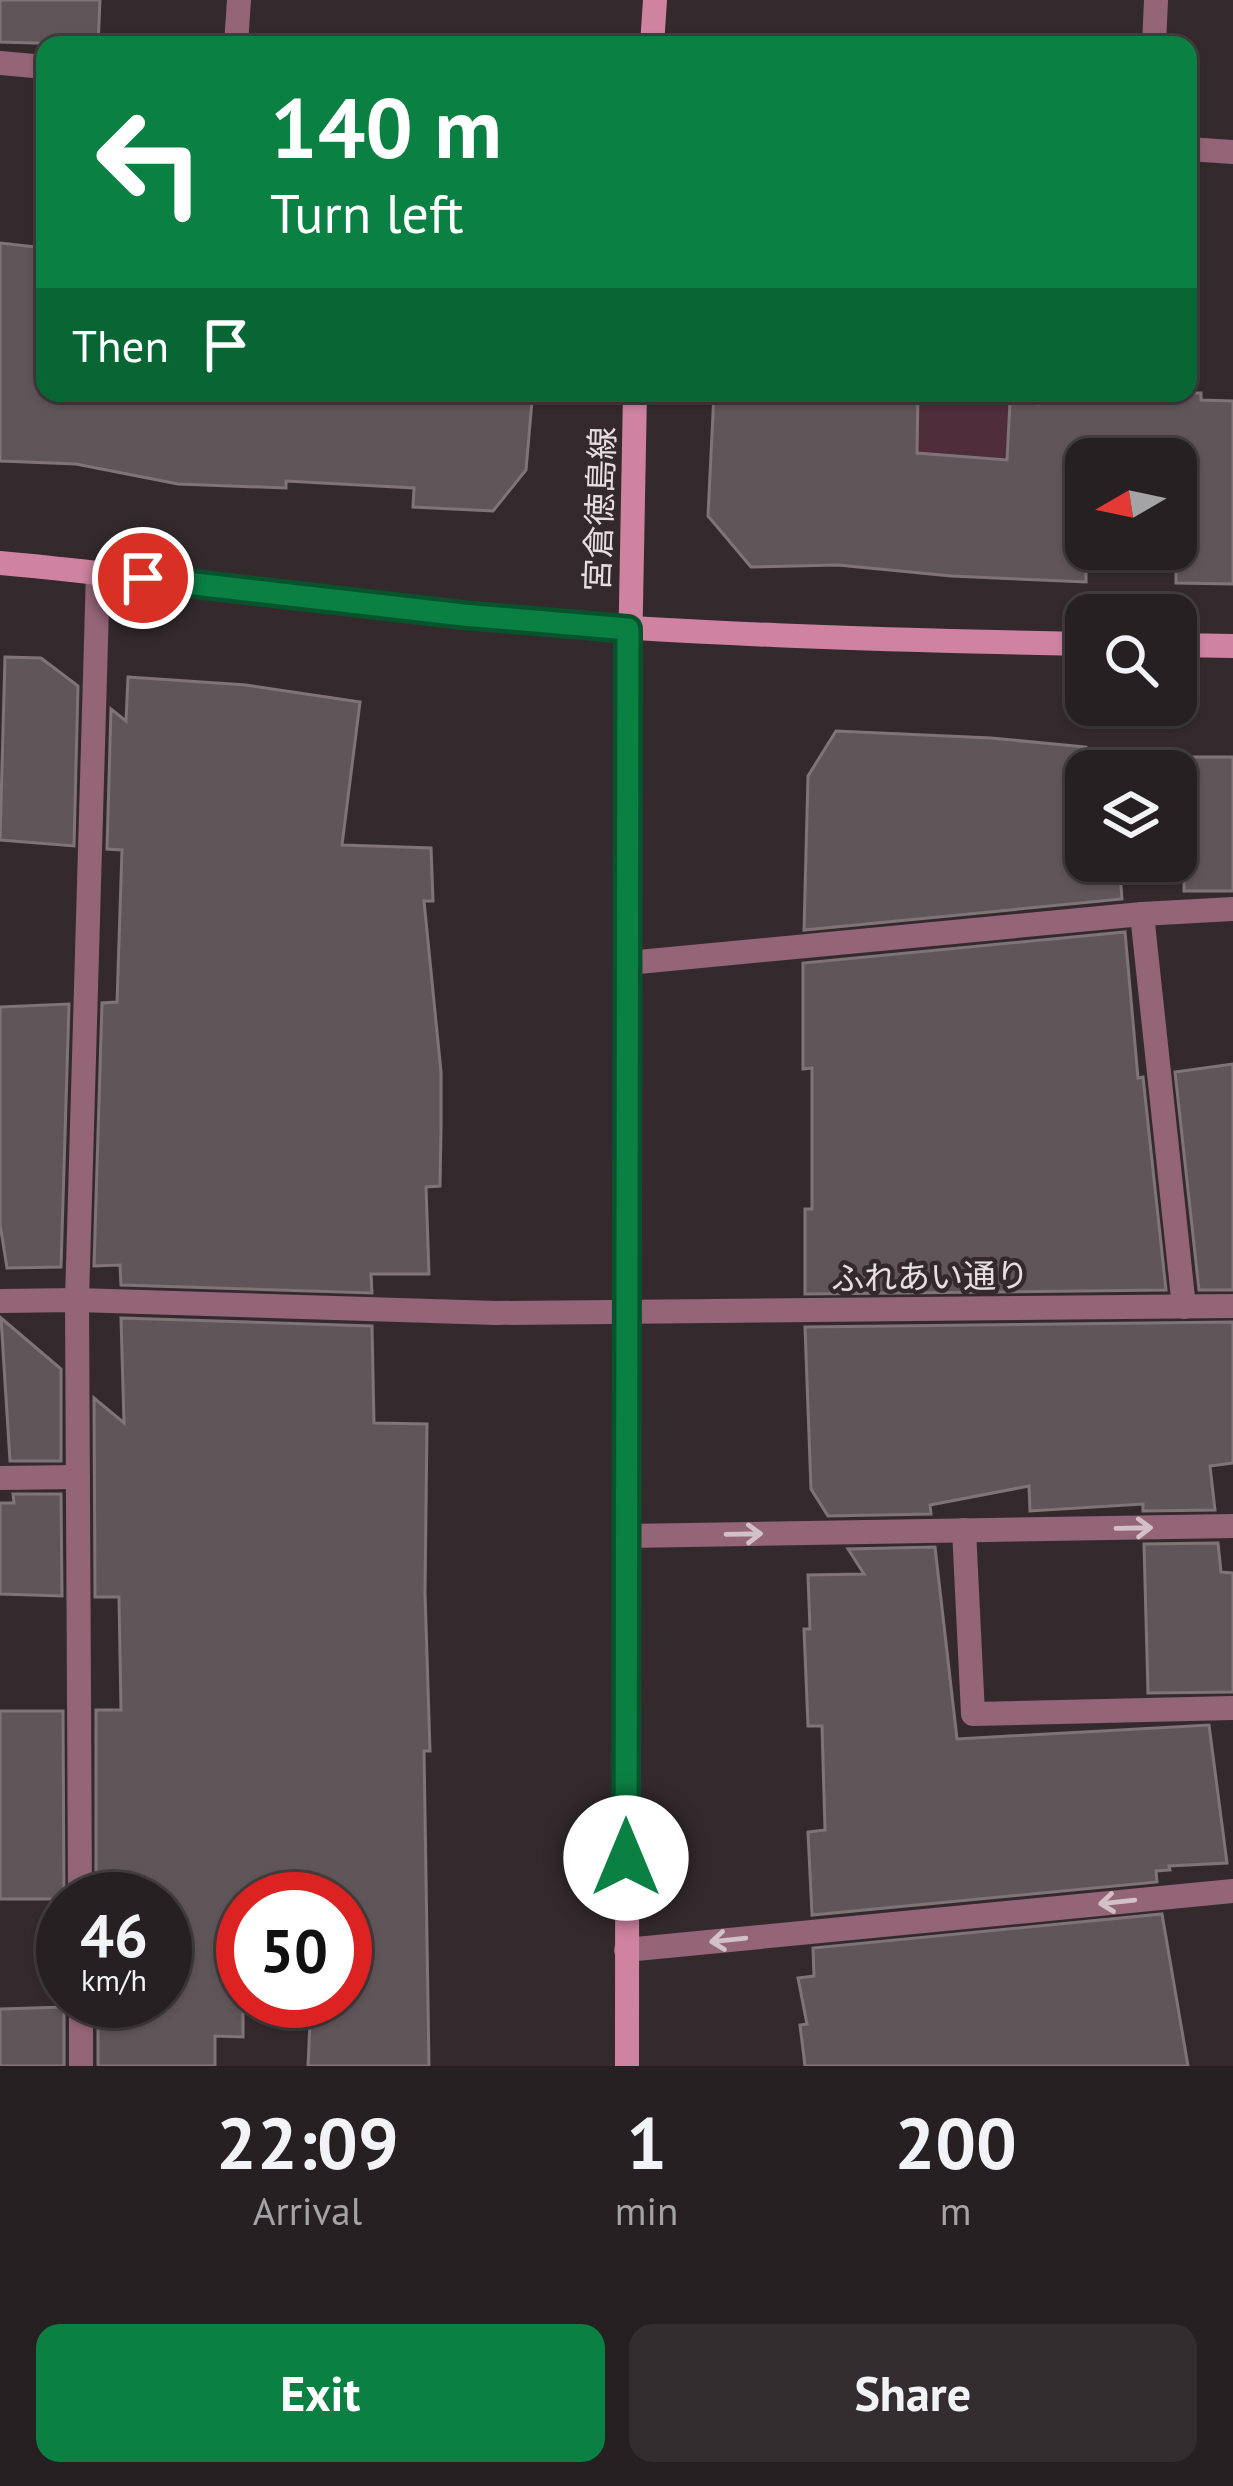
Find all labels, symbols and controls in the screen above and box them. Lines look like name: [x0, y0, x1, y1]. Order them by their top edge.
text: 140 m: [270, 72, 502, 181]
icon: left: [72, 84, 228, 240]
text: Turn left: [270, 178, 464, 248]
icon: arrive: [193, 312, 259, 378]
text: Then: [72, 316, 169, 374]
street label: 宮倉徳島線: [575, 426, 623, 592]
north arrow: [1065, 438, 1197, 570]
map controls: [1065, 438, 1197, 882]
pin: [92, 527, 194, 629]
icon: arrive: [110, 545, 176, 611]
button: search: [1065, 594, 1197, 726]
button: layers: [1065, 750, 1197, 882]
street label: ふれあい通り: [831, 1253, 1029, 1299]
one-way arrow: [1114, 1516, 1153, 1539]
one-way arrow: [724, 1523, 763, 1546]
position arrow: [563, 1795, 689, 1921]
speed limit sign: 50: [216, 1872, 372, 2028]
one-way arrow: [1098, 1891, 1137, 1914]
text: 46: [80, 1896, 148, 1974]
one-way arrow: [709, 1929, 748, 1951]
text: km/h: [81, 1960, 147, 1999]
text: 22:09: [216, 2096, 399, 2189]
text: 1: [626, 2096, 667, 2189]
text: 200: [894, 2096, 1017, 2189]
text: Arrival: [253, 2185, 362, 2236]
text: min: [615, 2185, 678, 2236]
text: m: [940, 2185, 971, 2236]
button: Exit: [36, 2324, 605, 2462]
button: Share: [629, 2324, 1197, 2462]

